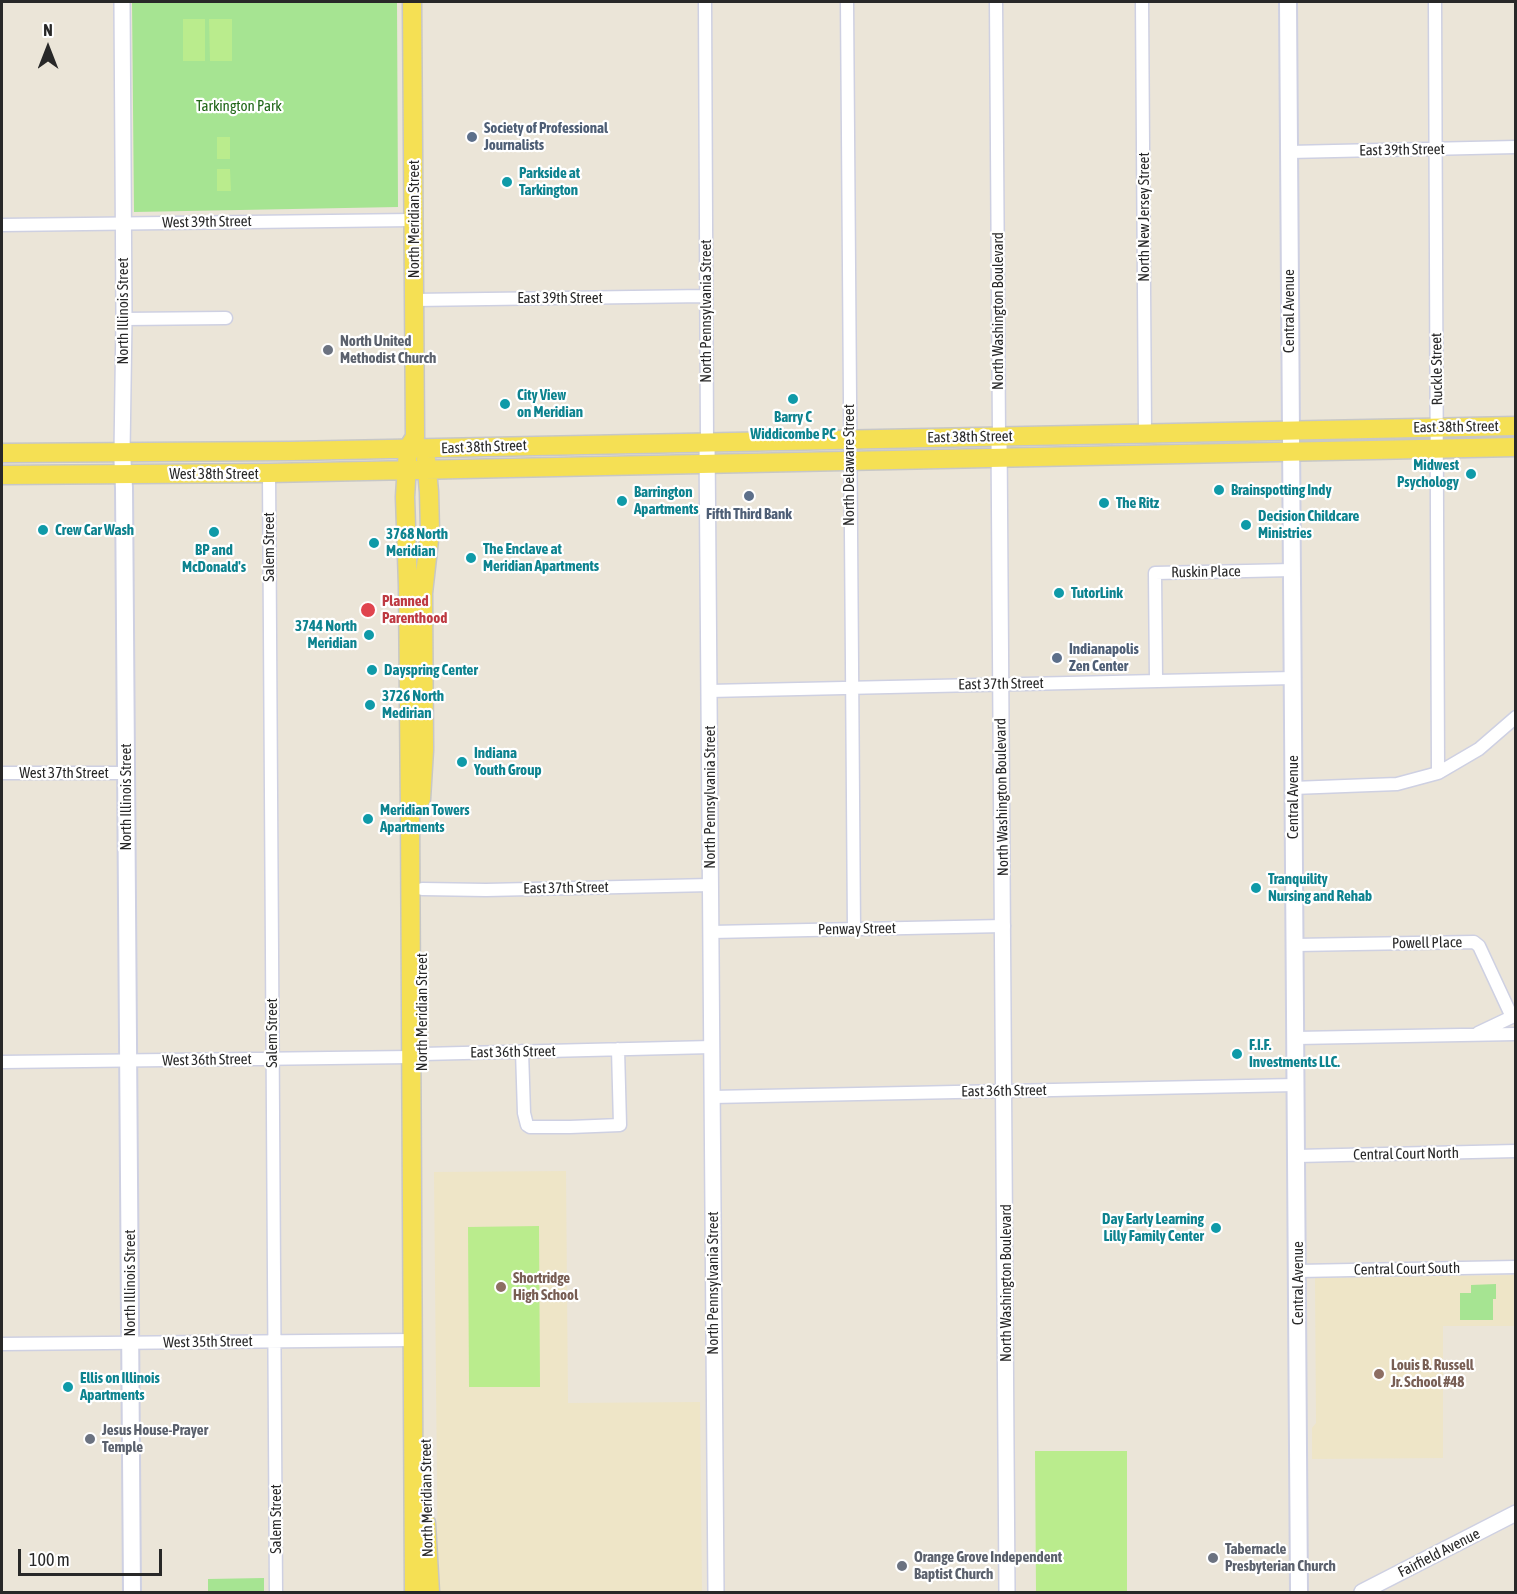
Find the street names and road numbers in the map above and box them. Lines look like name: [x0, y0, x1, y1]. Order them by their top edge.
street label: East 39th Street: [1359, 140, 1445, 160]
street label: North New Jersey Street: [1135, 152, 1153, 282]
street label: North Meridian Street: [405, 160, 423, 278]
street label: West 39th Street: [162, 212, 252, 232]
street label: North Washington Boulevard: [989, 232, 1007, 390]
street label: North Pennsylvania Street: [697, 239, 715, 383]
street label: North Illinois Street: [114, 257, 132, 365]
street label: Central Avenue: [1280, 269, 1298, 353]
street label: East 39th Street: [517, 289, 603, 307]
street label: Ruckle Street: [1427, 333, 1447, 405]
street label: North Delaware Street: [840, 404, 858, 526]
street label: East 38th Street: [1413, 417, 1499, 437]
street label: East 38th Street: [927, 427, 1013, 447]
street label: East 38th Street: [441, 437, 527, 457]
street label: West 38th Street: [169, 465, 259, 483]
street label: Salem Street: [260, 512, 278, 582]
street label: Ruskin Place: [1171, 562, 1241, 582]
street label: East 37th Street: [958, 674, 1044, 694]
street label: North Washington Boulevard: [992, 718, 1012, 876]
street label: North Pennsylvania Street: [701, 725, 719, 869]
street label: North Illinois Street: [117, 743, 135, 851]
street label: Central Avenue: [1284, 755, 1302, 839]
street label: West 37th Street: [19, 764, 109, 782]
street label: East 37th Street: [523, 878, 609, 898]
street label: Penway Street: [818, 919, 896, 939]
street label: Powell Place: [1392, 933, 1462, 953]
street label: North Meridian Street: [413, 953, 431, 1071]
street label: Salem Street: [263, 998, 281, 1068]
street label: East 36th Street: [470, 1042, 556, 1062]
street label: West 36th Street: [162, 1050, 252, 1070]
street label: East 36th Street: [961, 1081, 1047, 1101]
street label: Central Court North: [1353, 1144, 1459, 1164]
street label: North Washington Boulevard: [997, 1204, 1015, 1362]
street label: North Pennsylvania Street: [704, 1211, 722, 1355]
street label: North Illinois Street: [121, 1229, 139, 1337]
street label: Central Avenue: [1289, 1241, 1307, 1325]
street label: Central Court South: [1354, 1259, 1460, 1279]
street label: West 35th Street: [163, 1332, 253, 1352]
street label: North Meridian Street: [417, 1439, 437, 1557]
street label: Salem Street: [267, 1484, 285, 1554]
street label: Fairfield Avenue: [1395, 1525, 1483, 1581]

